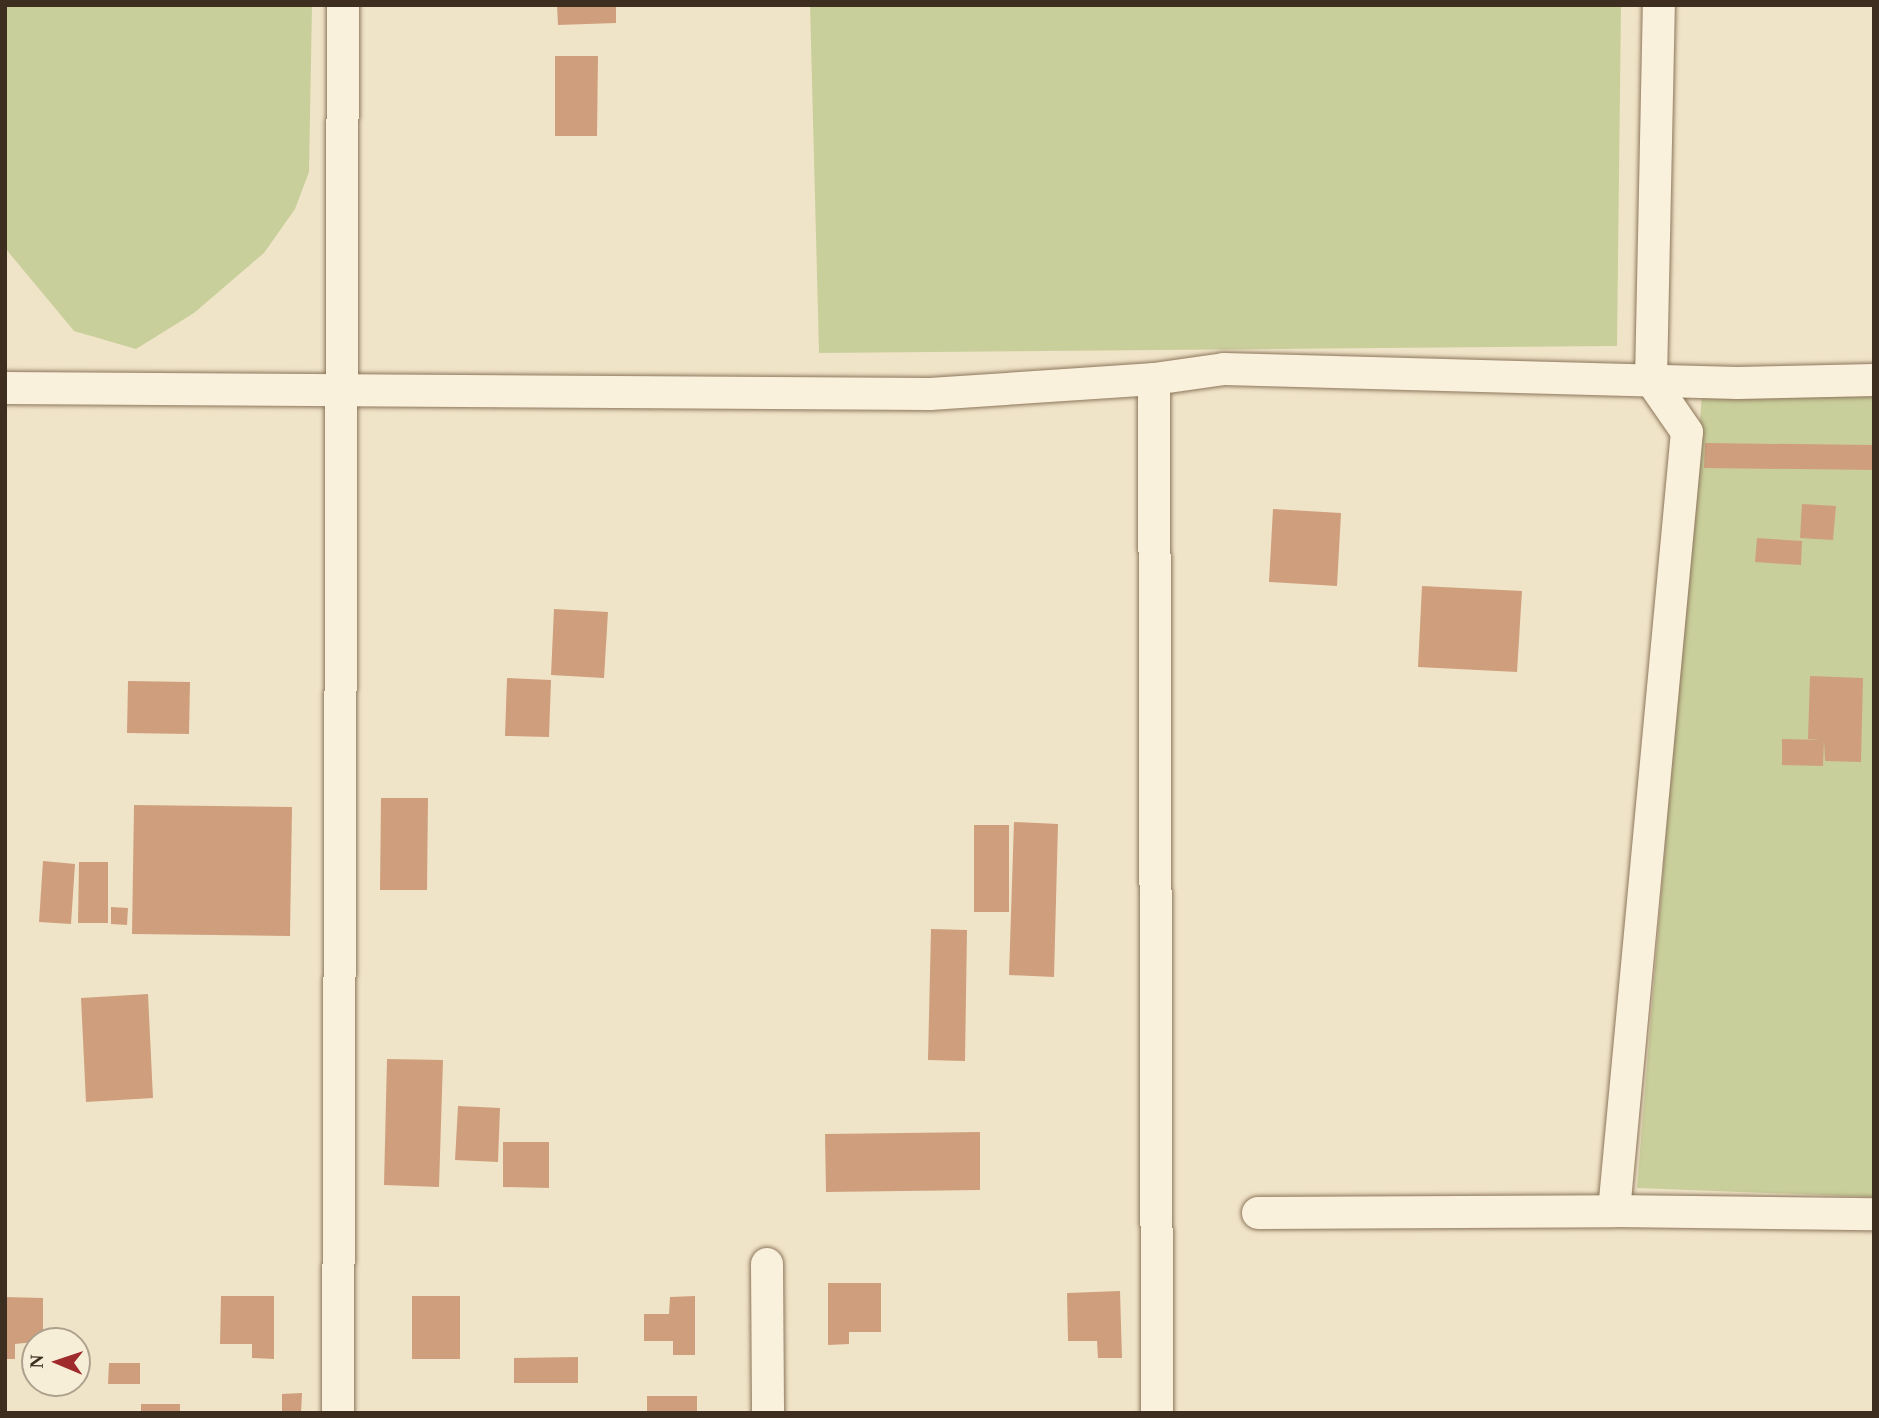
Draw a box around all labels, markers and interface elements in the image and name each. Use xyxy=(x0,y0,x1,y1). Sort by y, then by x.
north arrow xyxy=(21,1327,91,1397)
text: N xyxy=(26,1354,47,1369)

